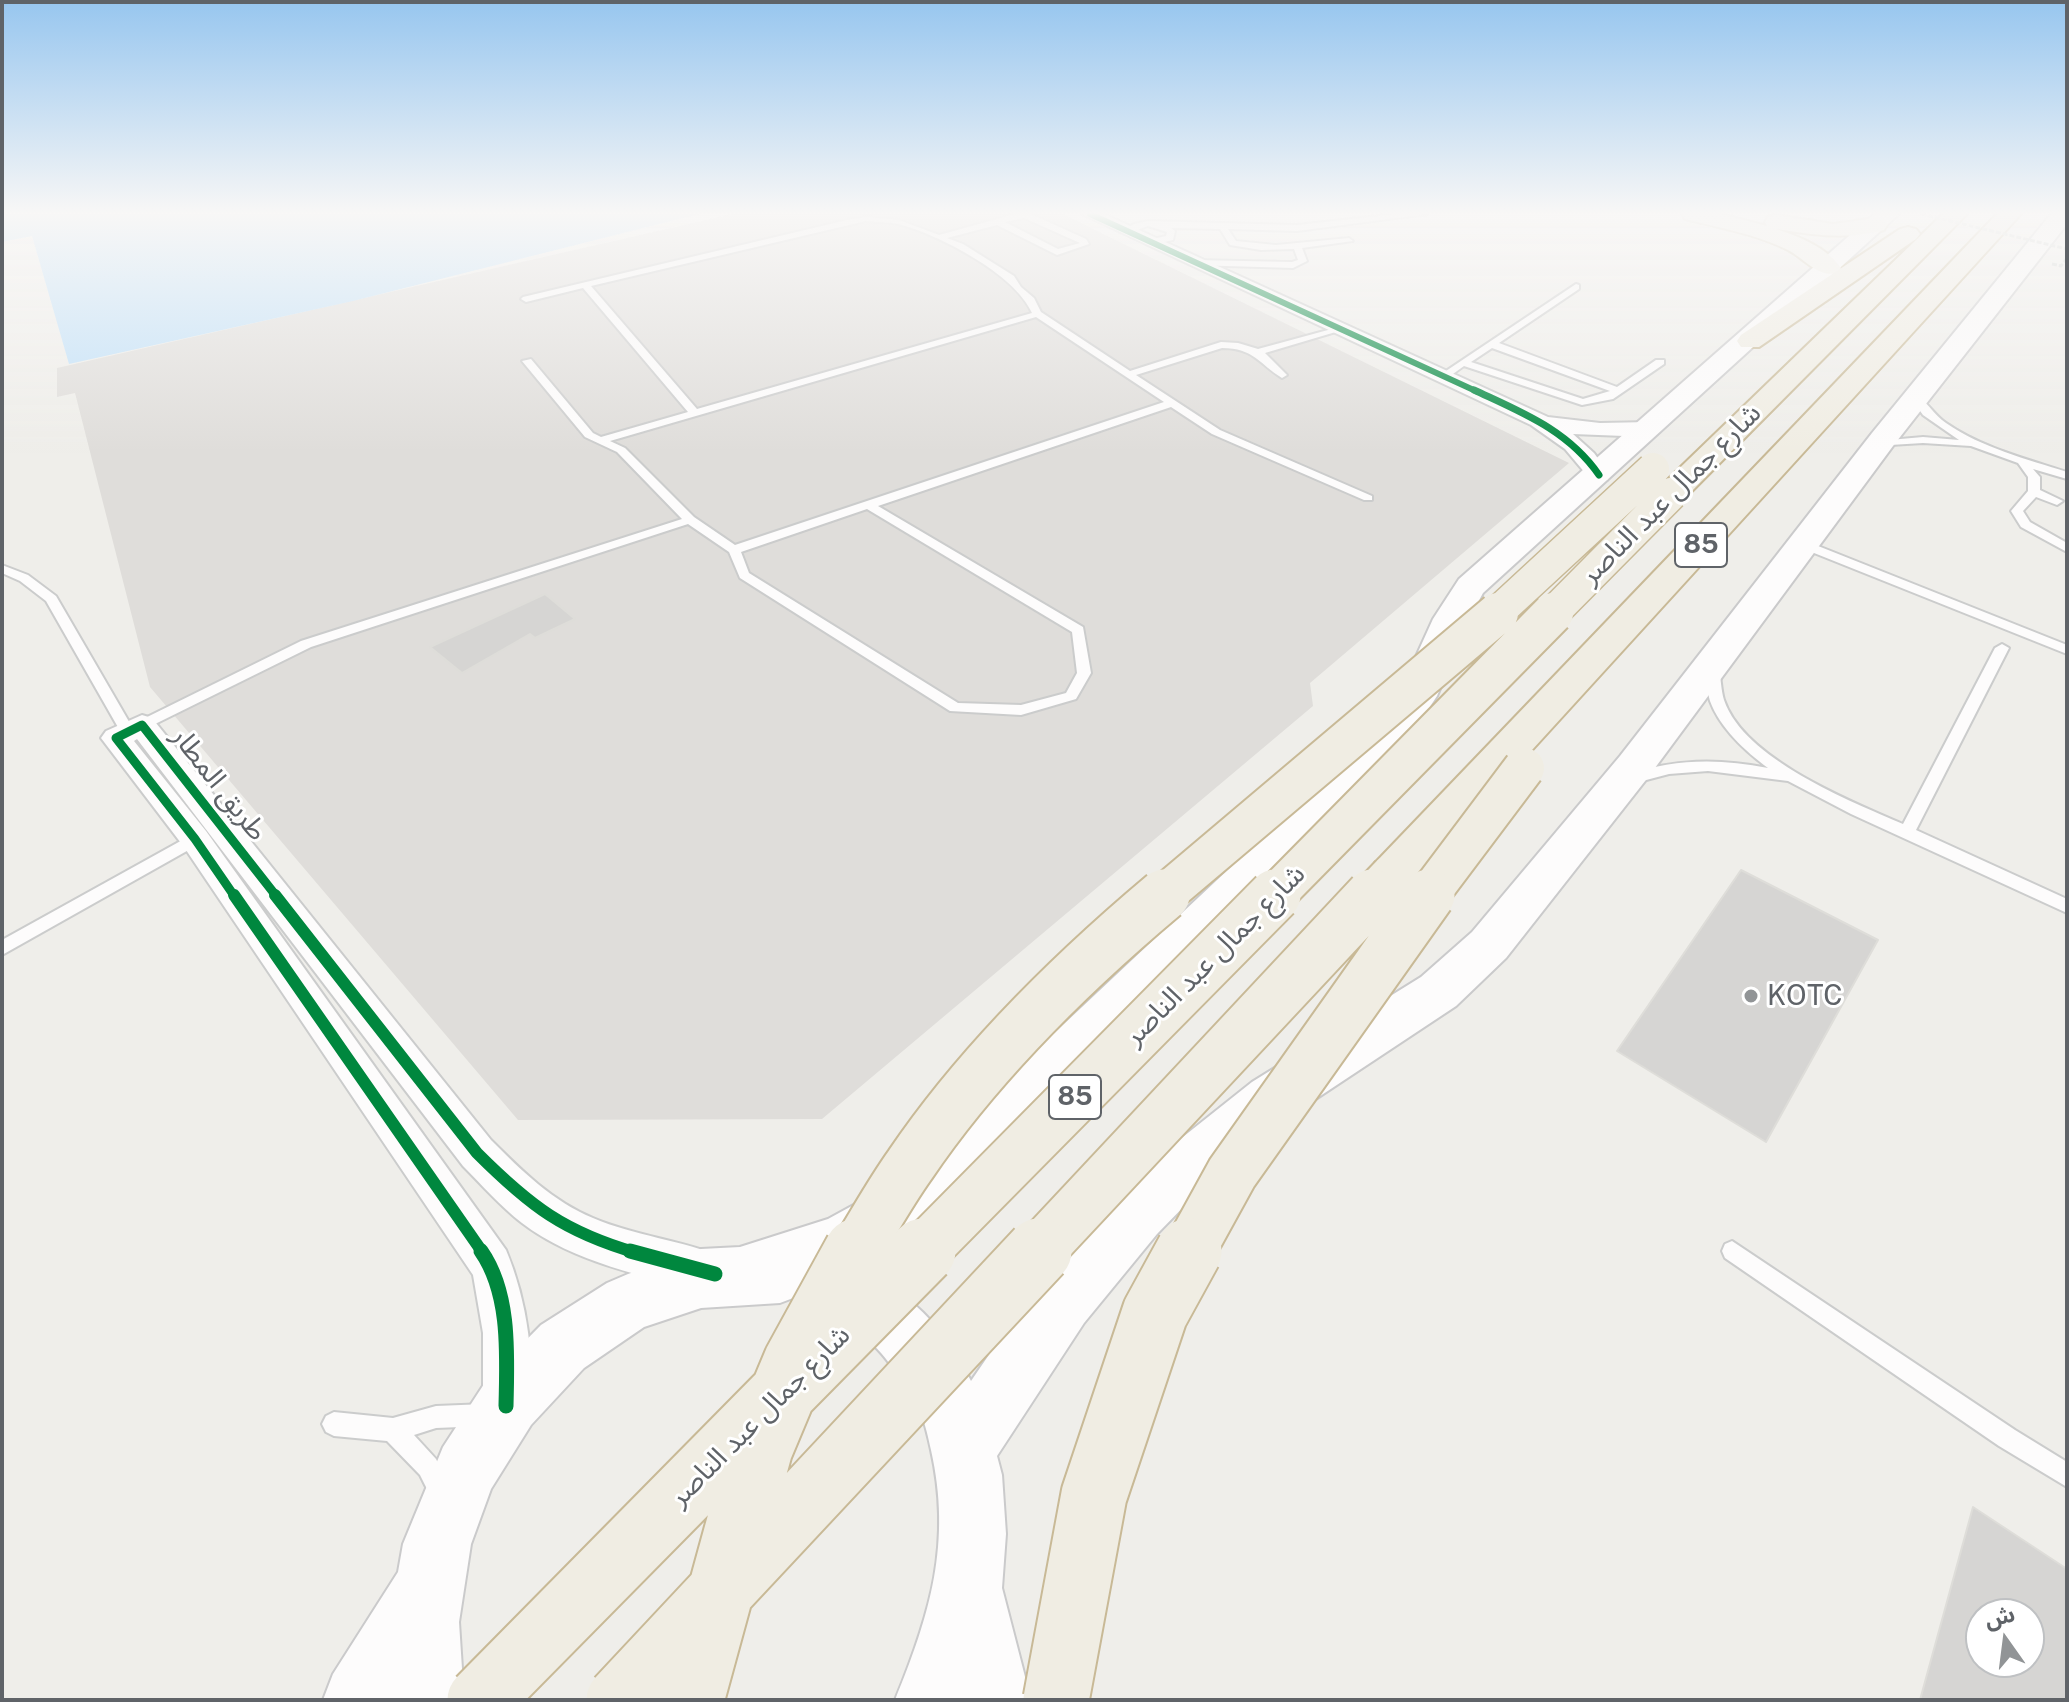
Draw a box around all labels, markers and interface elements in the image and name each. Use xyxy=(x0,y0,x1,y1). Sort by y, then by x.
street label: شارع جمال عبد الناصر xyxy=(1574,397,1768,591)
road number: 85 xyxy=(1675,523,1727,567)
street label: طريق المطار xyxy=(164,720,274,848)
street label: شارع جمال عبد الناصر xyxy=(1118,858,1312,1052)
place label: KOTC xyxy=(1767,979,1843,1013)
marker: KOTC xyxy=(1742,987,1760,1005)
road number: 85 xyxy=(1049,1075,1101,1119)
street label: شارع جمال عبد الناصر xyxy=(663,1319,857,1513)
north arrow xyxy=(1965,1598,2045,1678)
text: ش xyxy=(1982,1600,2017,1633)

